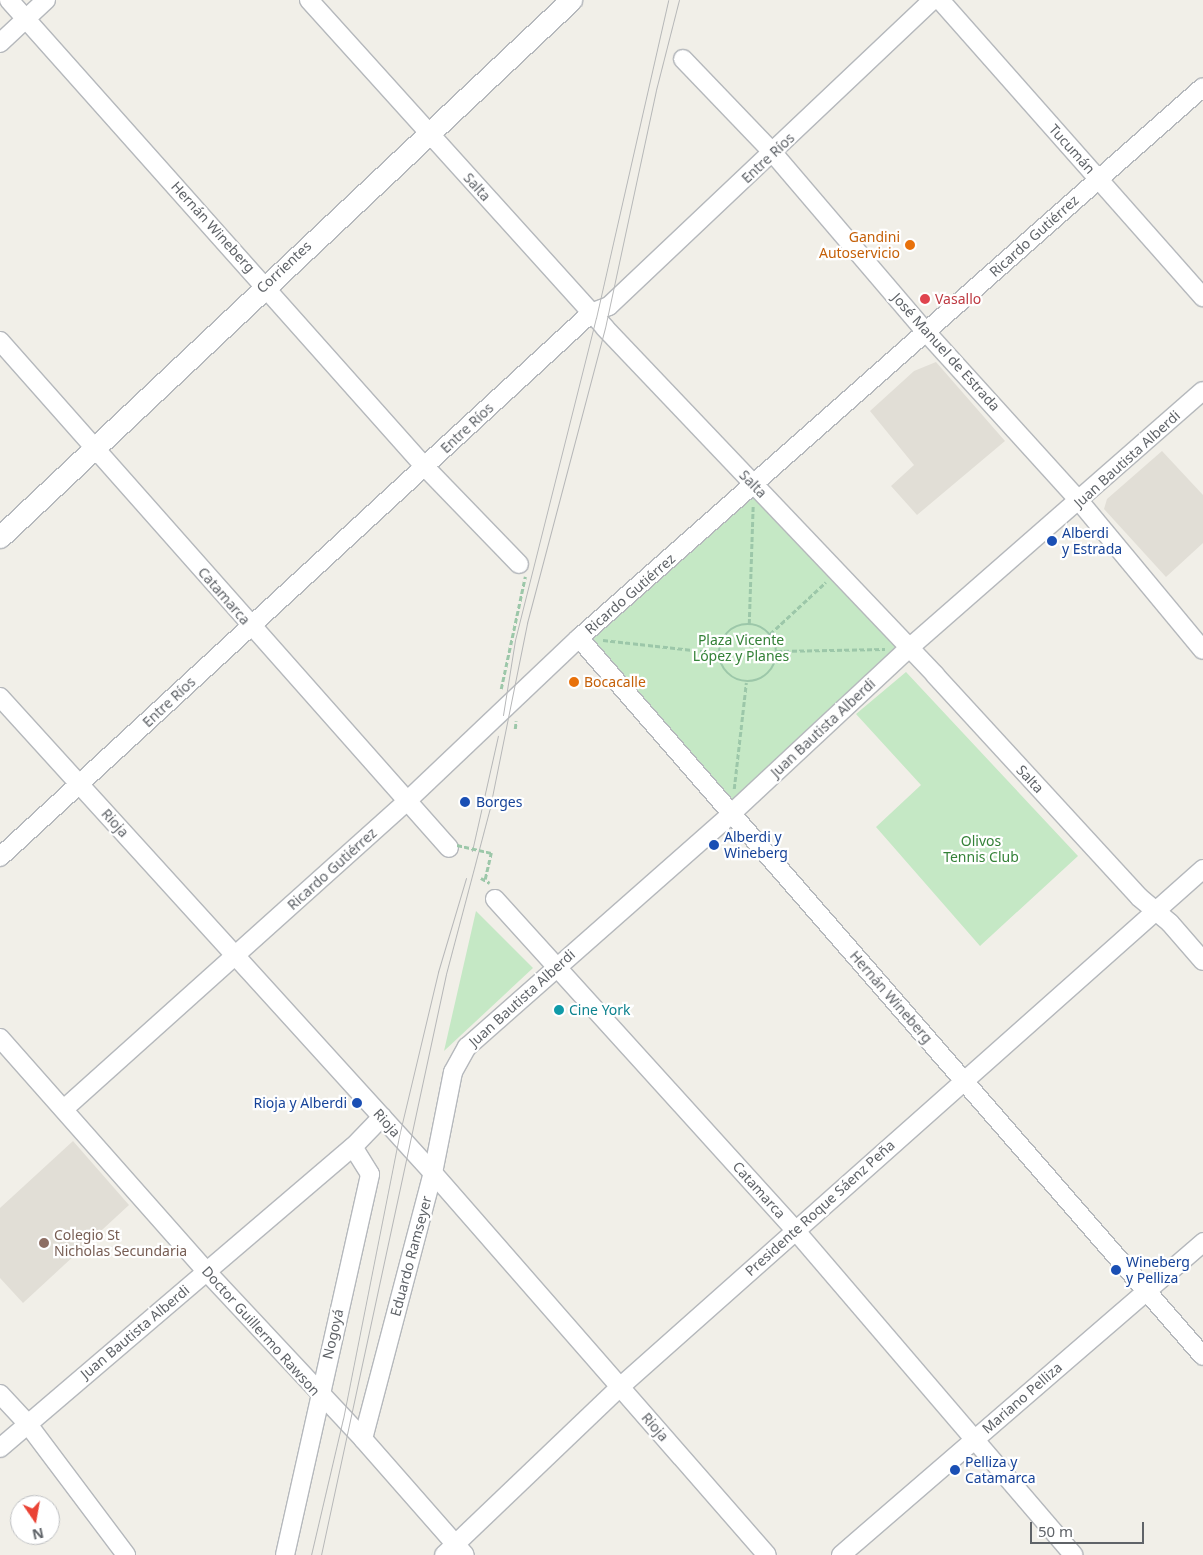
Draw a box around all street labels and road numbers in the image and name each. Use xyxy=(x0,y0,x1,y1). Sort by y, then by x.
street label: Tucumán xyxy=(1045,121,1099,177)
street label: Entre Ríos xyxy=(738,129,798,187)
street label: Salta xyxy=(460,169,494,205)
street label: Hernán Wineberg xyxy=(168,178,258,276)
street label: Ricardo Gutiérrez xyxy=(986,192,1082,280)
street label: Corrientes xyxy=(253,237,315,297)
street label: José Manuel de Estrada xyxy=(889,290,1003,414)
street label: Entre Ríos xyxy=(437,399,497,457)
street label: Juan Bautista Alberdi xyxy=(1070,407,1184,511)
street label: Salta xyxy=(736,467,770,501)
street label: Ricardo Gutiérrez xyxy=(581,550,679,638)
street label: Catamarca xyxy=(194,564,254,628)
street label: Entre Ríos xyxy=(139,673,199,731)
street label: Juan Bautista Alberdi xyxy=(767,675,879,781)
street label: Salta xyxy=(1013,762,1047,796)
street label: Rioja xyxy=(98,805,132,841)
street label: Ricardo Gutiérrez xyxy=(284,825,380,913)
street label: Juan Bautista Alberdi xyxy=(465,946,579,1050)
street label: Hernán Wineberg xyxy=(846,947,936,1047)
street label: Rioja xyxy=(370,1105,404,1141)
street label: Presidente Roque Sáenz Peña xyxy=(742,1136,898,1280)
street label: Catamarca xyxy=(729,1158,789,1222)
street label: Eduardo Ramseyer xyxy=(387,1194,435,1318)
street label: Doctor Guillermo Rawson xyxy=(198,1263,324,1399)
street label: Juan Bautista Alberdi xyxy=(77,1282,193,1382)
street label: Nogoyá xyxy=(319,1307,347,1361)
street label: Mariano Pelliza xyxy=(979,1359,1065,1437)
street label: Rioja xyxy=(638,1409,672,1445)

